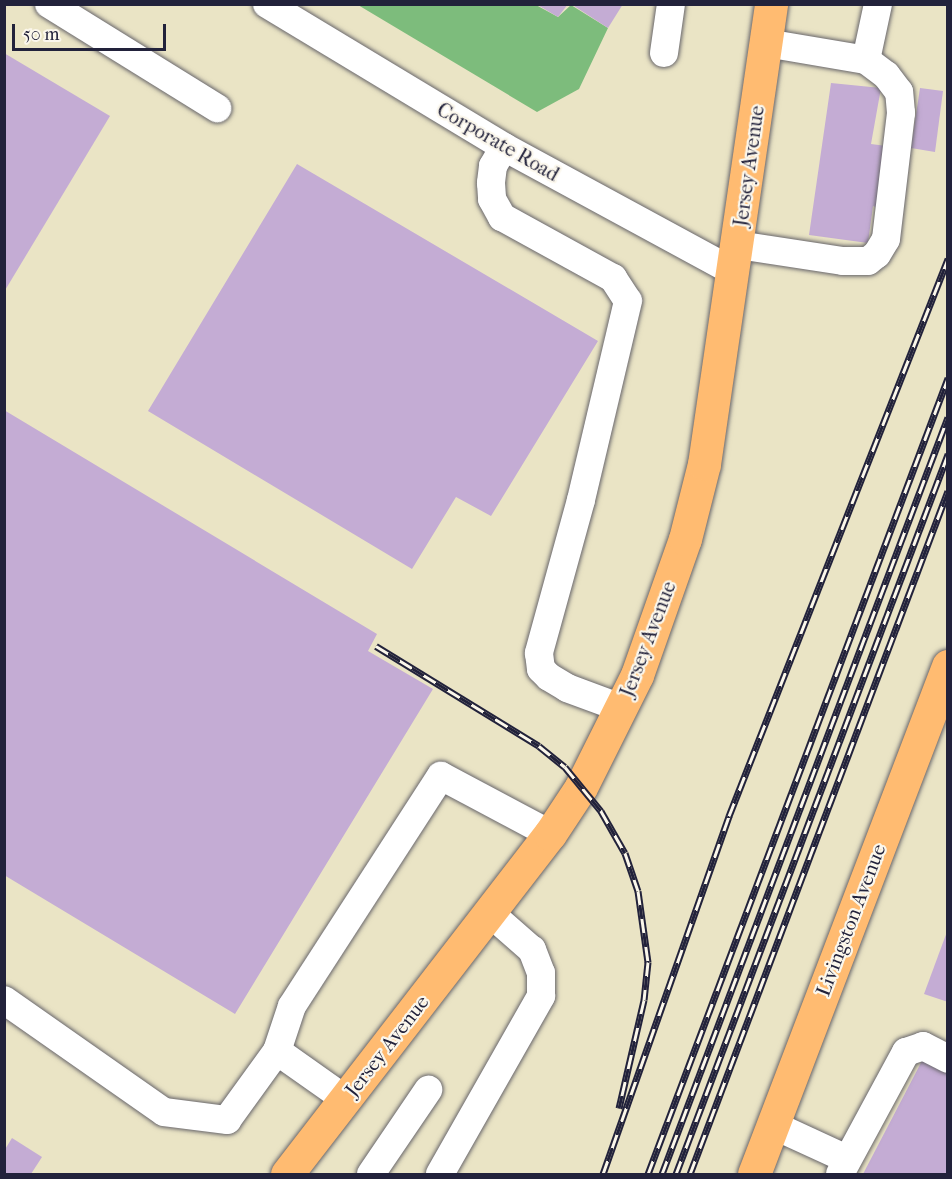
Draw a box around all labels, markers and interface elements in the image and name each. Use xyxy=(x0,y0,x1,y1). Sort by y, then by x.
scale bar xyxy=(15,12,170,50)
text: 50 m xyxy=(23,24,59,45)
street label: Corporate Road xyxy=(433,97,563,187)
street label: Jersey Avenue xyxy=(729,104,769,228)
street label: Jersey Avenue xyxy=(615,578,681,700)
street label: Livingston Avenue xyxy=(811,841,891,999)
street label: Jersey Avenue xyxy=(340,991,434,1101)

